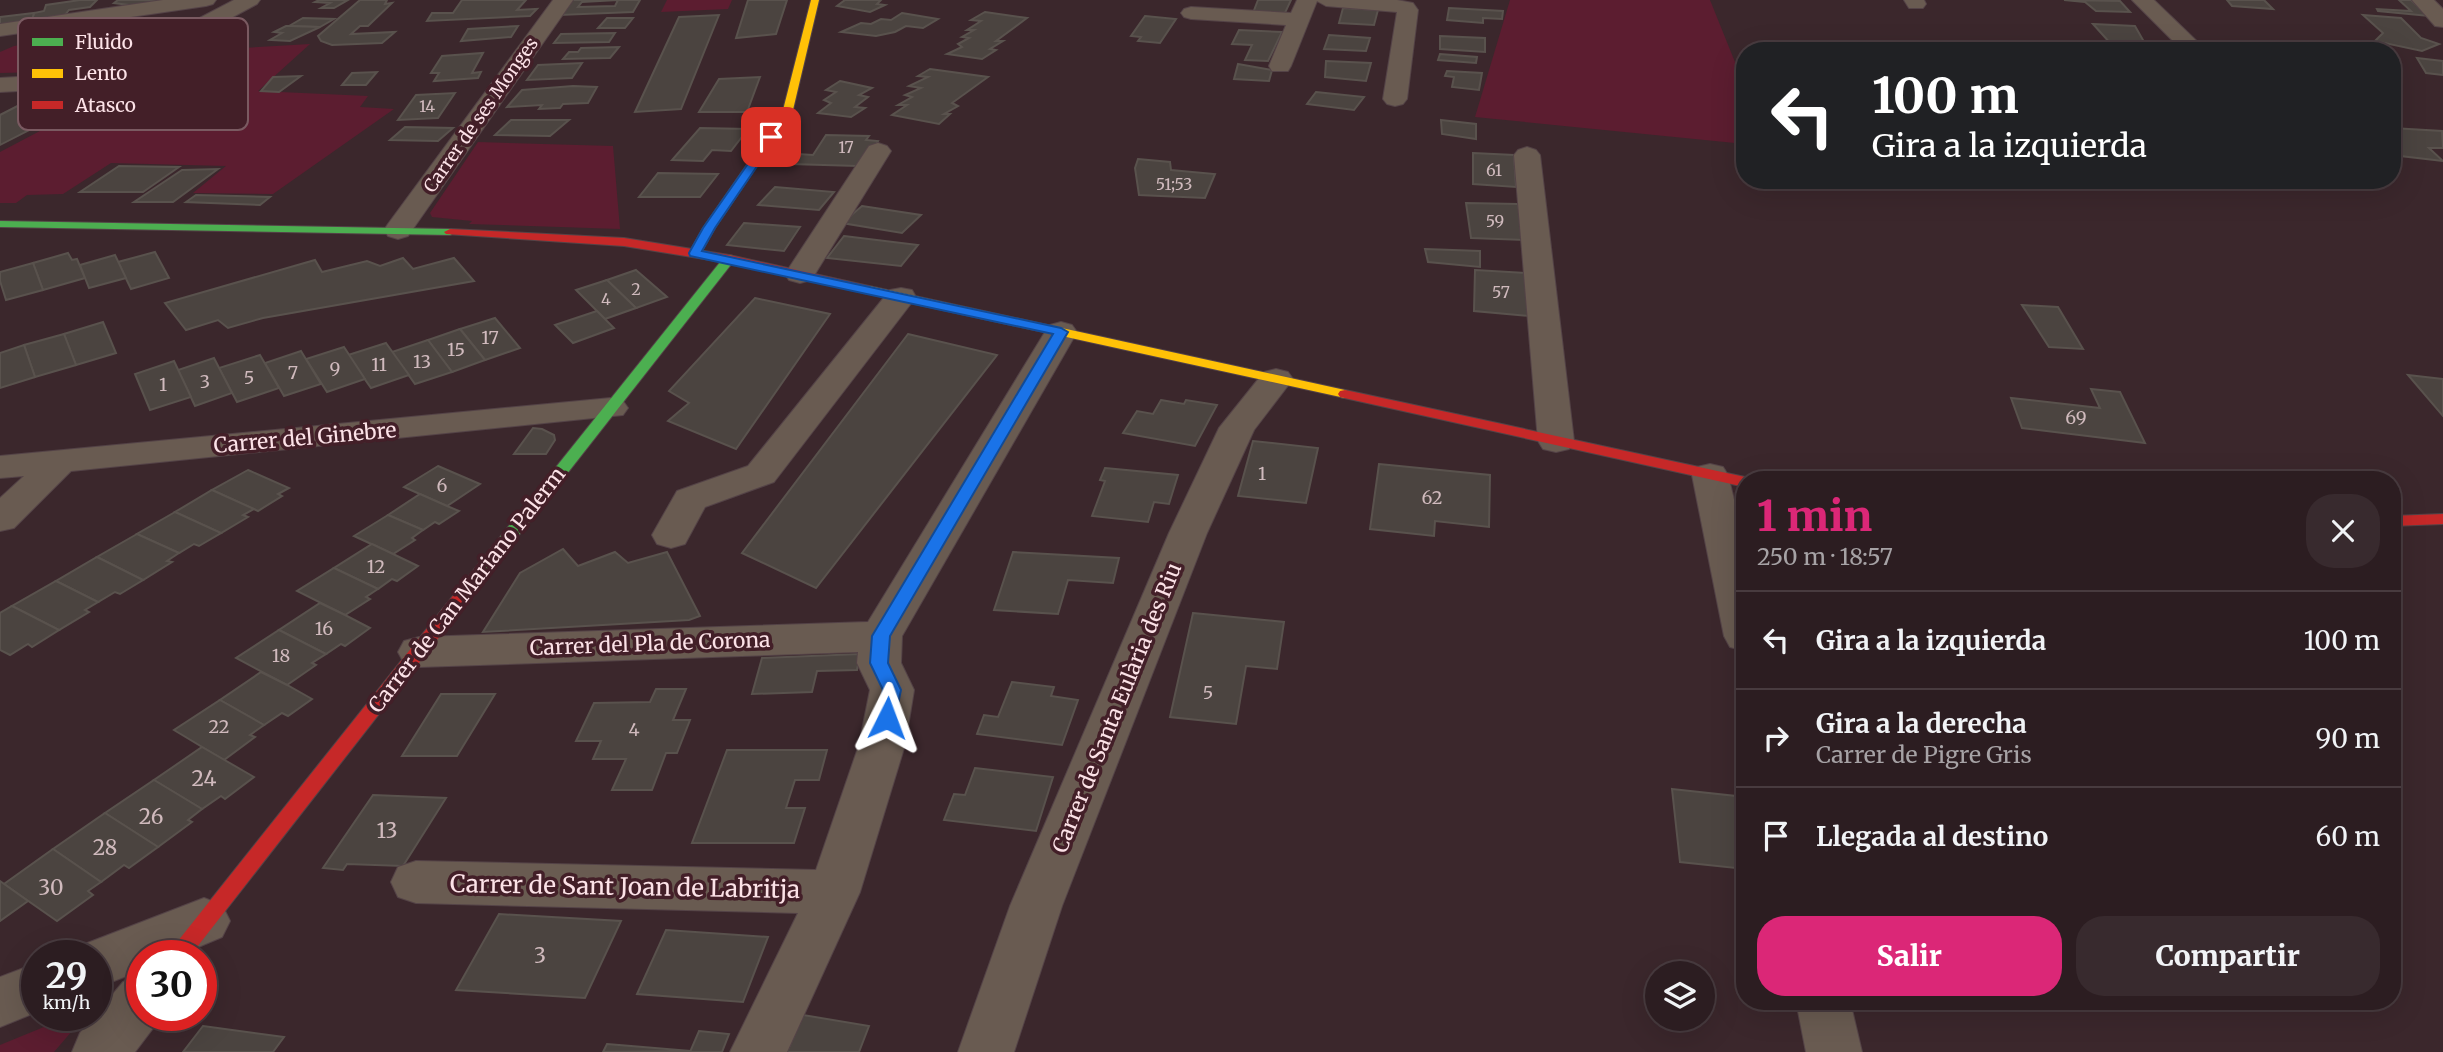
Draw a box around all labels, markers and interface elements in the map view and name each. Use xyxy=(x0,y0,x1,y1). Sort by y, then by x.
legend xyxy=(18,18,248,130)
text: Fluido xyxy=(75,30,133,54)
street label: Carrer de ses Monges xyxy=(418,32,543,197)
text: Lento xyxy=(75,61,127,85)
text: 100 m xyxy=(1872,65,2019,126)
icon: left xyxy=(1757,70,1848,161)
text: Atasco xyxy=(74,93,136,117)
house number: 14 xyxy=(419,96,435,116)
pin xyxy=(741,107,801,167)
icon: arrive xyxy=(752,118,790,156)
text: Gira a la izquierda xyxy=(1872,126,2147,166)
house number: 17 xyxy=(838,137,854,157)
house number: 61 xyxy=(1486,160,1502,180)
house number: 51;53 xyxy=(1156,174,1192,194)
house number: 59 xyxy=(1486,211,1504,231)
house number: 2 xyxy=(631,279,641,299)
house number: 57 xyxy=(1492,282,1510,302)
house number: 4 xyxy=(601,289,611,309)
house number: 17 xyxy=(481,326,499,349)
house number: 15 xyxy=(447,338,465,361)
house number: 13 xyxy=(413,350,431,373)
house number: 11 xyxy=(371,353,387,376)
house number: 9 xyxy=(330,357,340,380)
house number: 7 xyxy=(288,361,298,384)
house number: 5 xyxy=(244,366,254,389)
house number: 3 xyxy=(200,370,210,393)
house number: 1 xyxy=(159,373,167,396)
house number: 69 xyxy=(2065,406,2087,429)
street label: Carrer del Ginebre xyxy=(213,416,397,459)
street label: Carrer de Can Mariano Palerm xyxy=(362,461,571,718)
house number: 1 xyxy=(1258,462,1266,485)
house number: 6 xyxy=(437,474,448,497)
house number: 62 xyxy=(1422,486,1442,509)
text: 1 min xyxy=(1757,490,1872,542)
button: close xyxy=(2306,494,2380,568)
text: 250 m · 18:57 xyxy=(1757,542,1893,571)
house number: 12 xyxy=(367,555,385,578)
street label: Carrer de Santa Eulària des Riu xyxy=(1046,559,1187,857)
house number: 16 xyxy=(315,617,333,640)
icon: left xyxy=(1757,621,1795,659)
text: Gira a la izquierda xyxy=(1816,624,2046,657)
text: 100 m xyxy=(2304,624,2380,657)
street label: Carrer del Pla de Corona xyxy=(529,626,771,661)
house number: 18 xyxy=(272,644,290,667)
position arrow xyxy=(850,681,924,755)
house number: 5 xyxy=(1203,681,1213,704)
text: Gira a la derecha xyxy=(1816,707,2027,740)
house number: 22 xyxy=(208,715,230,738)
house number: 4 xyxy=(628,718,640,741)
icon: right xyxy=(1757,719,1795,757)
text: 90 m xyxy=(2316,722,2380,755)
text: Carrer de Pigre Gris xyxy=(1816,740,2032,769)
house number: 24 xyxy=(192,765,216,792)
house number: 26 xyxy=(139,803,163,830)
house number: 13 xyxy=(377,817,397,844)
icon: arrive xyxy=(1757,817,1795,855)
text: Llegada al destino xyxy=(1816,820,2048,853)
text: 60 m xyxy=(2316,820,2380,853)
house number: 28 xyxy=(93,834,117,861)
street label: Carrer de Sant Joan de Labritja xyxy=(450,868,800,905)
house number: 30 xyxy=(38,874,64,901)
button: Salir xyxy=(1757,916,2062,996)
button: Compartir xyxy=(2076,916,2380,996)
speed limit sign: 30 xyxy=(126,940,217,1031)
house number: 3 xyxy=(534,942,546,969)
text: 29 xyxy=(46,954,87,998)
map controls xyxy=(1645,961,1715,1031)
button: layers xyxy=(1645,961,1715,1031)
text: km/h xyxy=(43,991,90,1014)

